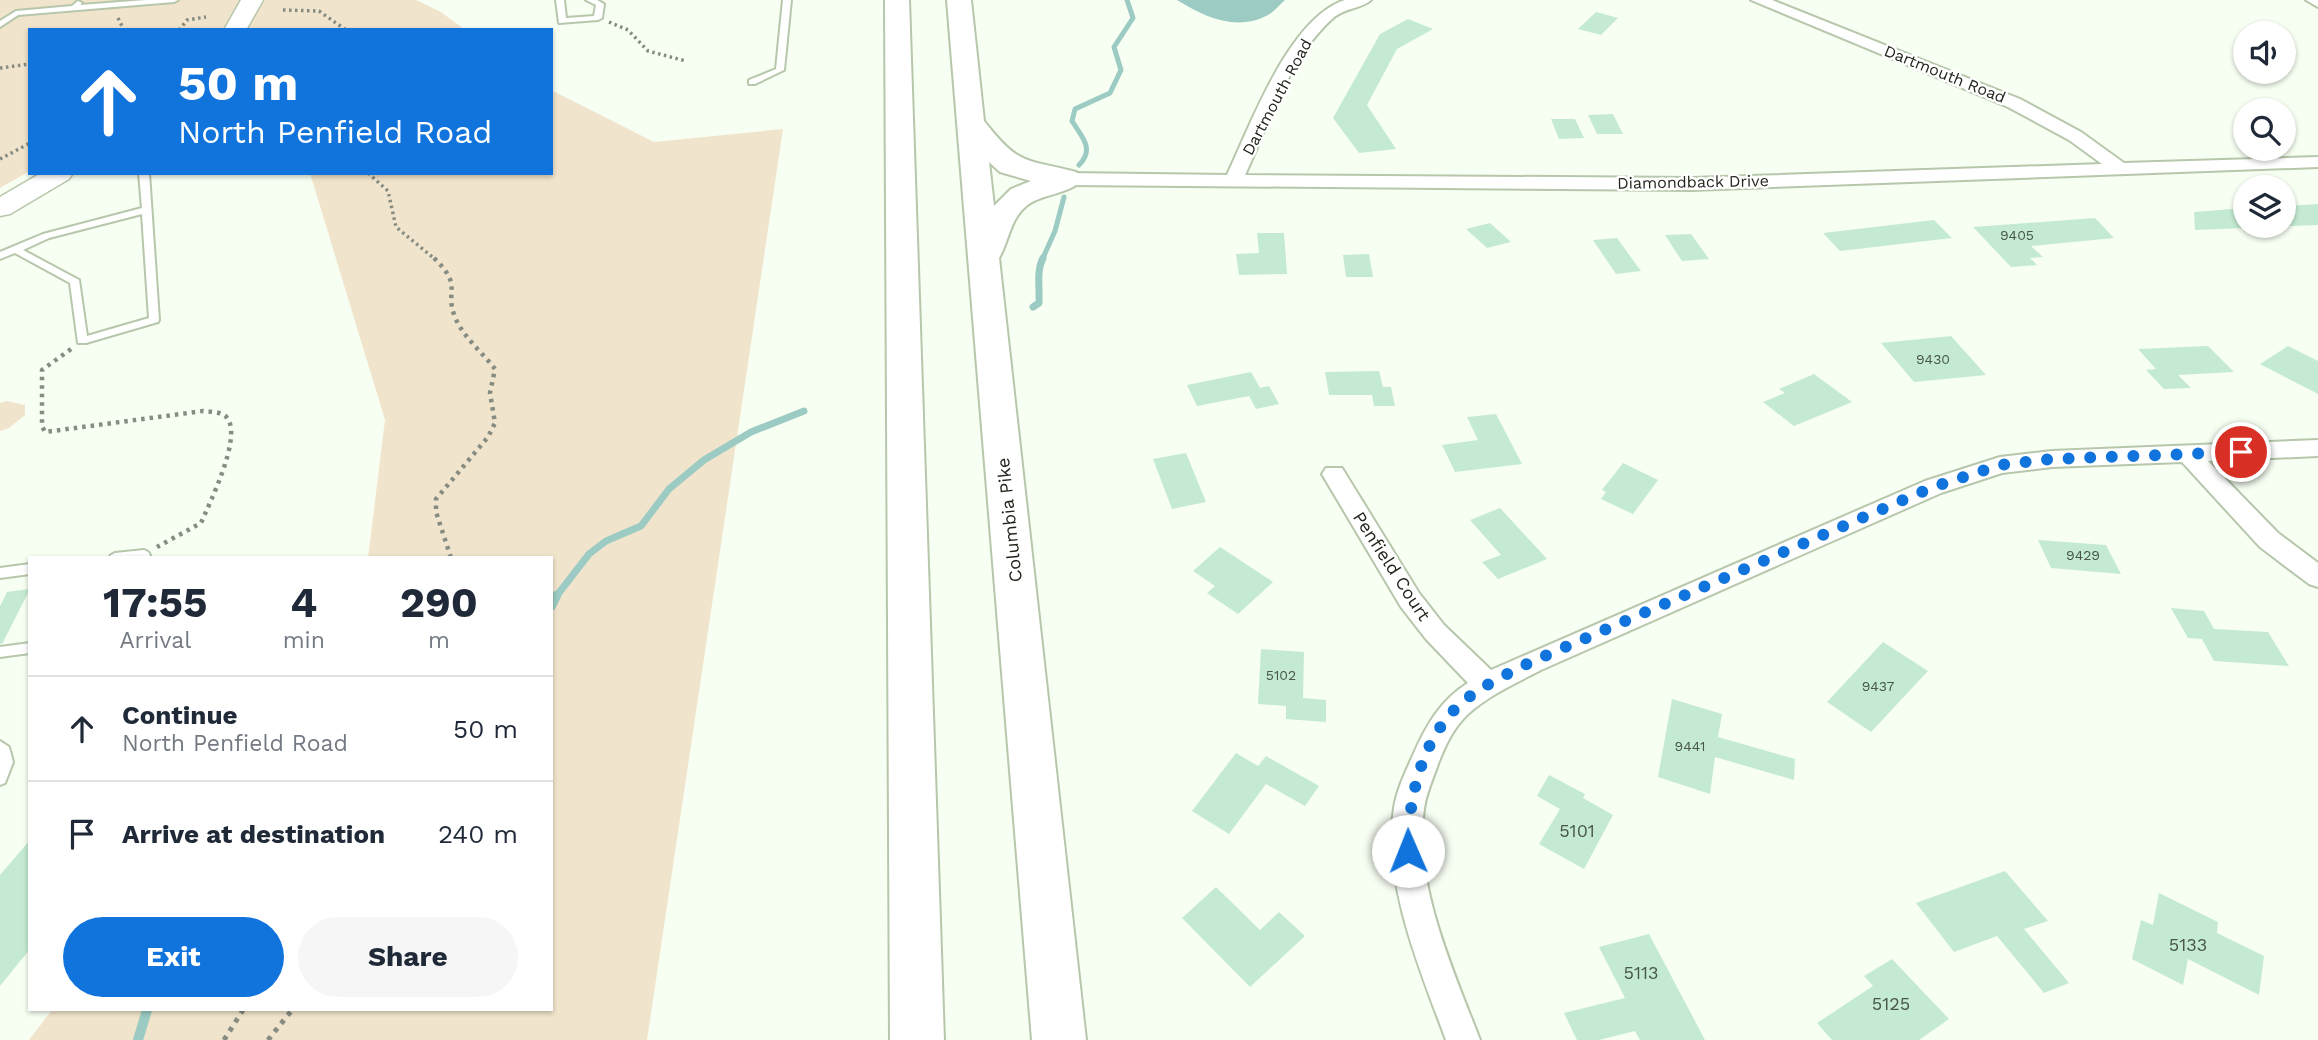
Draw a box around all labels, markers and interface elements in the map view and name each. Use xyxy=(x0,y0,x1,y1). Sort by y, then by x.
map controls xyxy=(2233,21,2296,238)
button: sound xyxy=(2233,21,2296,84)
street label: Dartmouth Road xyxy=(1238,36,1316,158)
street label: Dartmouth Road xyxy=(1882,41,2008,107)
text: 50 m xyxy=(178,54,298,112)
icon: ahead xyxy=(63,56,154,147)
button: search xyxy=(2233,98,2296,161)
text: North Penfield Road xyxy=(178,113,492,151)
street label: Diamondback Drive xyxy=(1617,171,1769,193)
button: layers xyxy=(2233,175,2296,238)
house number: 9405 xyxy=(2000,227,2034,243)
house number: 9430 xyxy=(1916,351,1950,367)
pin xyxy=(2211,422,2271,482)
icon: arrive xyxy=(2222,433,2260,471)
street label: Columbia Pike xyxy=(992,457,1026,583)
street label: Penfield Court xyxy=(1349,507,1435,625)
house number: 9429 xyxy=(2066,547,2100,563)
text: 17:55 xyxy=(103,578,208,627)
text: 4 xyxy=(290,578,317,627)
text: 290 xyxy=(400,578,478,627)
text: Arrival xyxy=(119,627,191,654)
text: min xyxy=(283,627,325,654)
text: m xyxy=(428,627,450,654)
house number: 5102 xyxy=(1266,667,1296,683)
house number: 9437 xyxy=(1862,678,1894,694)
text: Continue xyxy=(122,700,238,730)
icon: ahead xyxy=(63,710,101,748)
text: 50 m xyxy=(453,714,518,744)
text: North Penfield Road xyxy=(122,730,348,757)
house number: 9441 xyxy=(1675,738,1705,754)
position arrow xyxy=(1371,814,1445,888)
icon: arrive xyxy=(63,815,101,853)
text: Arrive at destination xyxy=(122,819,385,849)
text: 240 m xyxy=(438,819,518,849)
house number: 5101 xyxy=(1559,820,1595,841)
button: Exit xyxy=(63,917,284,997)
button: Share xyxy=(298,917,518,997)
house number: 5133 xyxy=(2169,934,2207,955)
house number: 5113 xyxy=(1623,962,1659,983)
house number: 5125 xyxy=(1872,993,1910,1014)

